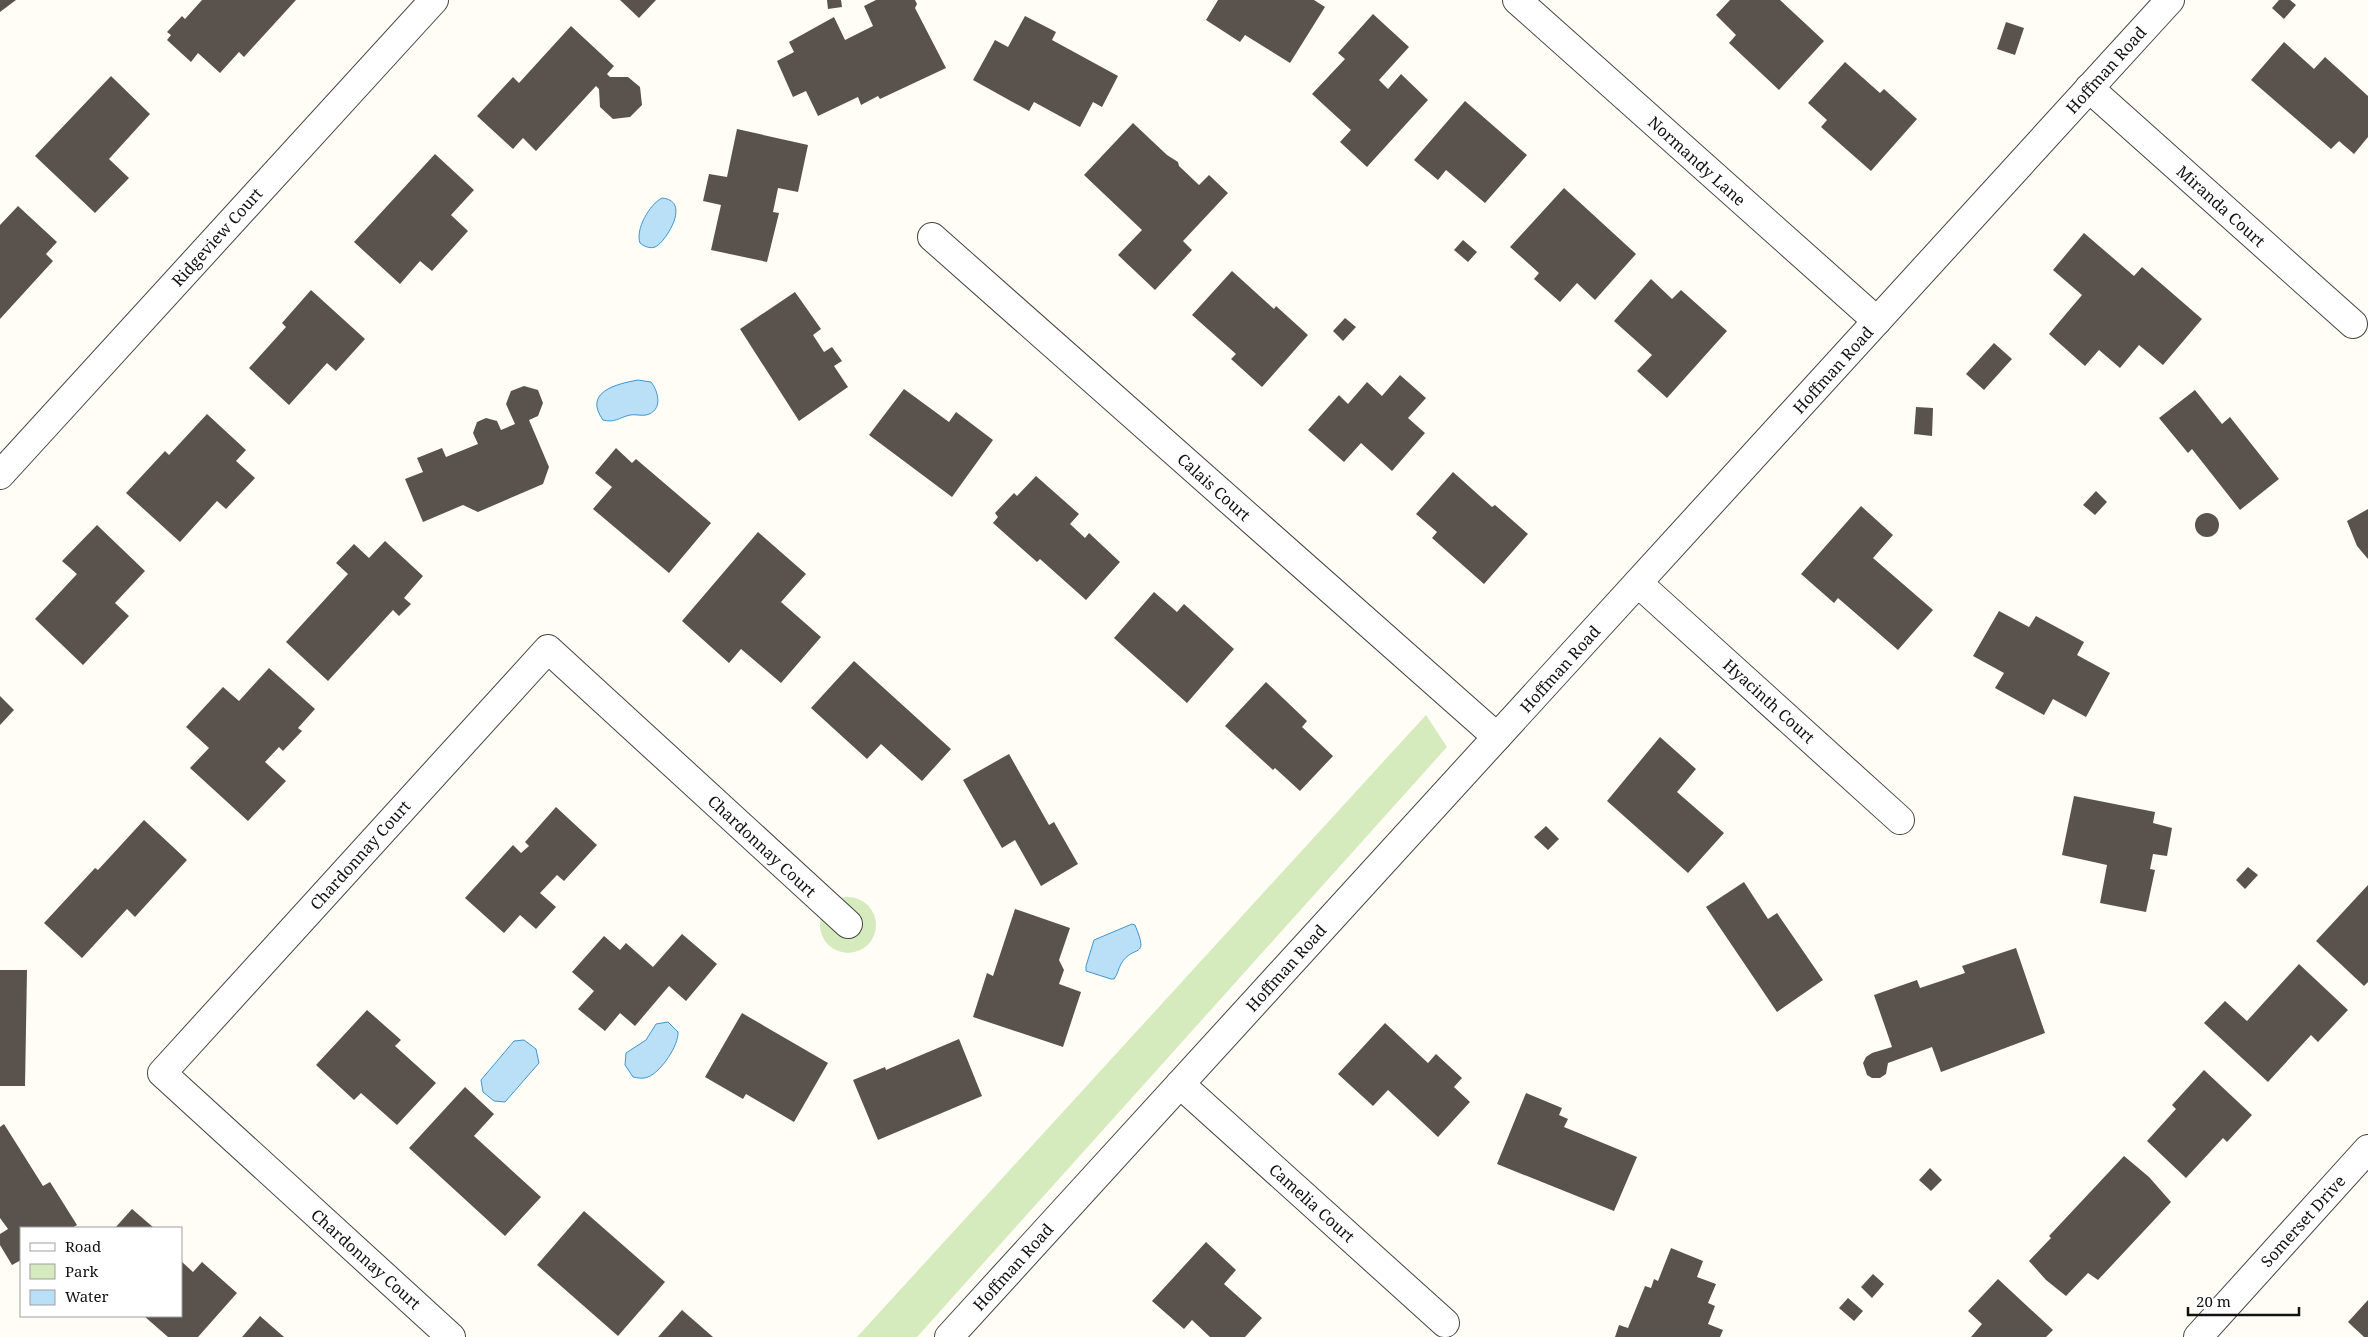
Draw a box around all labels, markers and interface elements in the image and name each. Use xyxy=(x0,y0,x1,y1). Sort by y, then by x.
street label: Hoffman Road xyxy=(2061,21,2151,118)
street label: Normandy Lane xyxy=(1643,111,1751,211)
street label: Miranda Court xyxy=(2172,160,2270,252)
street label: Ridgeview Court xyxy=(167,183,268,291)
street label: Hoffman Road xyxy=(1788,321,1878,418)
street label: Calais Court xyxy=(1173,448,1256,526)
street label: Hoffman Road xyxy=(1515,620,1605,717)
street label: Hyacinth Court xyxy=(1718,654,1820,748)
street label: Chardonnay Court xyxy=(703,790,821,902)
street label: Chardonnay Court xyxy=(305,795,415,915)
street label: Hoffman Road xyxy=(1241,919,1331,1016)
street label: Camelia Court xyxy=(1264,1159,1360,1248)
street label: Somerset Drive xyxy=(2256,1170,2350,1272)
street label: Chardonnay Court xyxy=(306,1204,426,1314)
street label: Hoffman Road xyxy=(968,1218,1058,1315)
legend xyxy=(20,1227,182,1317)
text: Road xyxy=(65,1236,101,1256)
text: Park xyxy=(65,1261,99,1281)
scale bar xyxy=(2188,1284,2299,1316)
text: Water xyxy=(65,1286,108,1306)
text: 20 m xyxy=(2196,1291,2231,1311)

